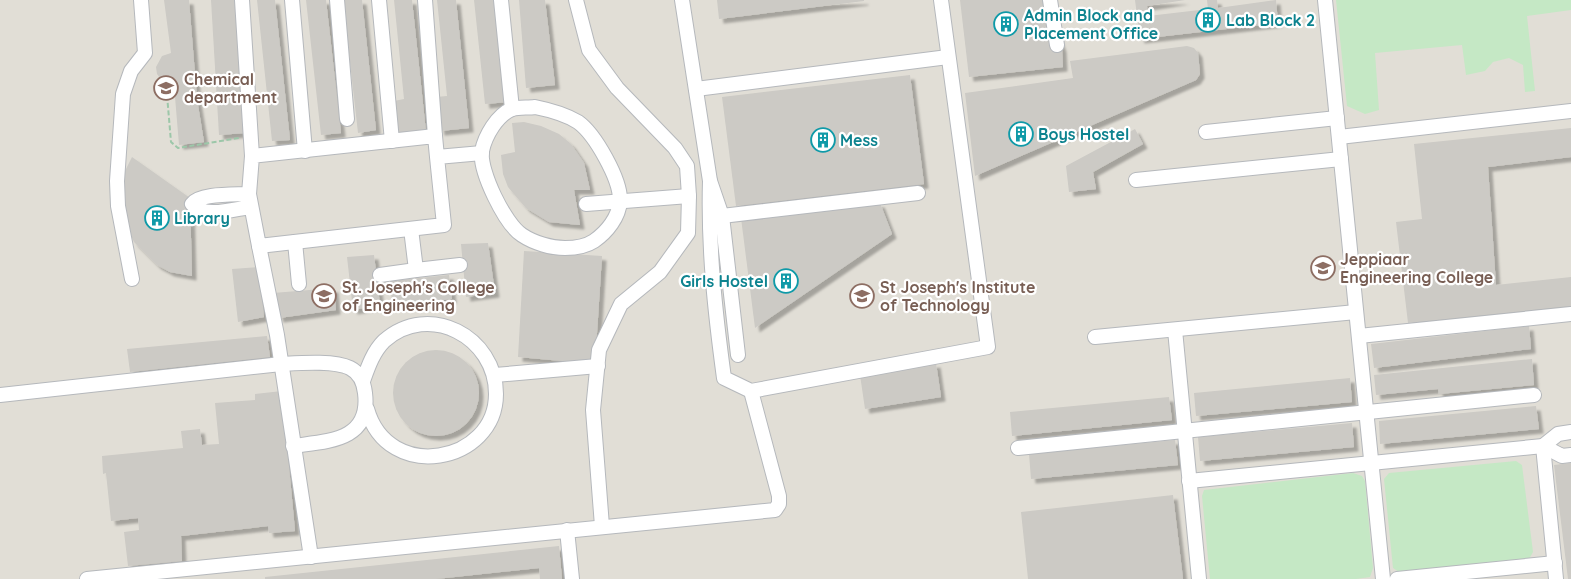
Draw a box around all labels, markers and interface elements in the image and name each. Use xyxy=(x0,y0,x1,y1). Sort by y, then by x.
place label: Admin Block and Placement Office xyxy=(1024,5,1158,43)
building icon: Lab Block 2 xyxy=(1195,7,1221,33)
place label: Lab Block 2 xyxy=(1226,10,1315,30)
building icon: Admin Block and Placement Office xyxy=(993,11,1019,37)
place label: Chemical department xyxy=(184,69,277,107)
school or university icon: Chemical department xyxy=(153,75,179,101)
building icon: Boys Hostel xyxy=(1008,121,1034,147)
place label: Boys Hostel xyxy=(1038,124,1129,144)
building icon: Mess xyxy=(810,127,836,153)
place label: Mess xyxy=(840,130,878,150)
building icon: Library xyxy=(144,205,170,231)
place label: Library xyxy=(174,208,230,228)
place label: Jeppiaar Engineering College xyxy=(1340,249,1493,287)
school or university icon: Jeppiaar Engineering College xyxy=(1310,255,1336,281)
building icon: Girls Hostel xyxy=(773,268,799,294)
place label: Girls Hostel xyxy=(680,271,768,291)
place label: St. Joseph's College of Engineering xyxy=(342,277,495,315)
place label: St Joseph's Institute of Technology xyxy=(880,277,1035,315)
school or university icon: St. Joseph's College of Engineering xyxy=(311,283,337,309)
school or university icon: St Joseph's Institute of Technology xyxy=(849,283,875,309)

